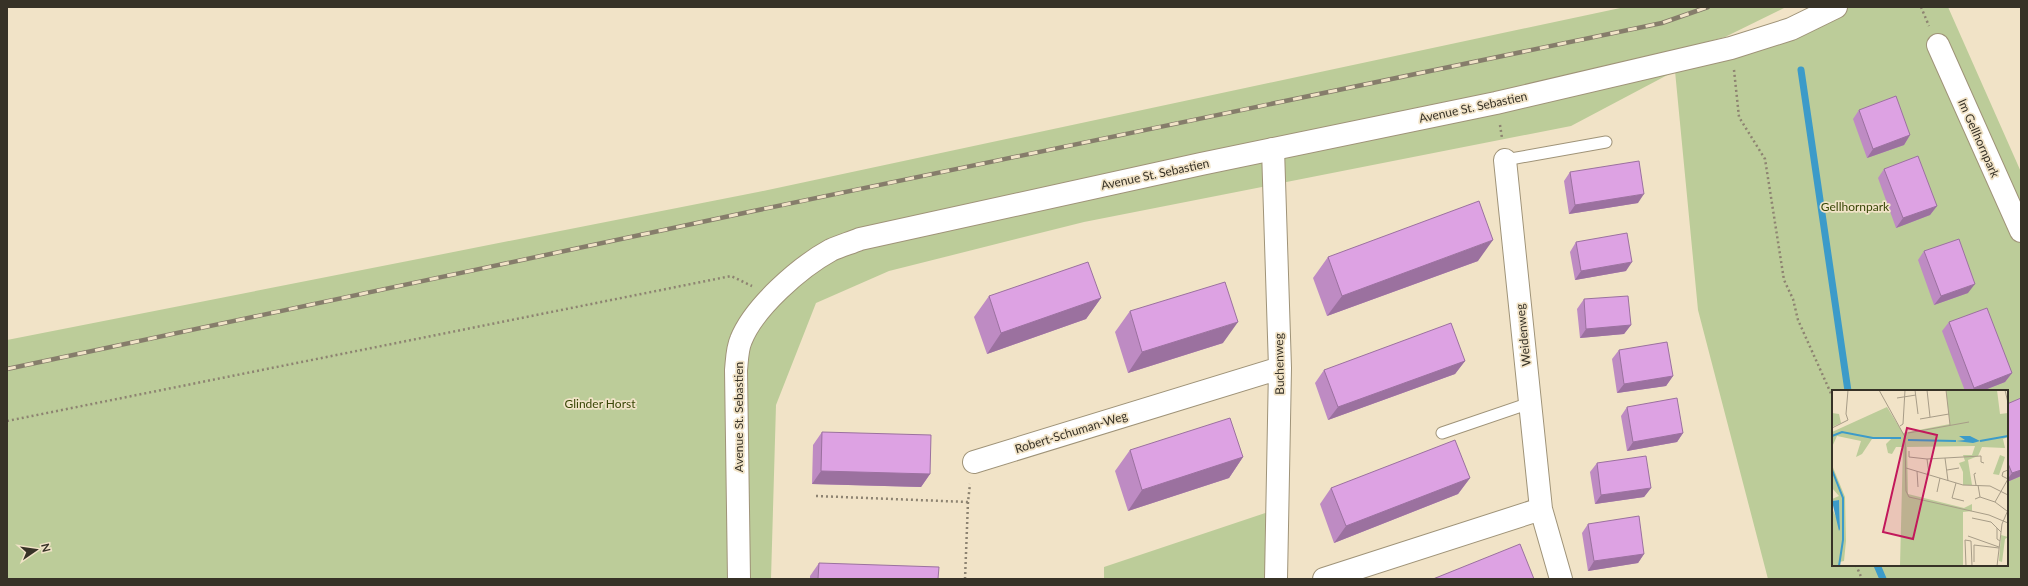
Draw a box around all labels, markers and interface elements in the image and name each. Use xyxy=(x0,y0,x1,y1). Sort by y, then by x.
street label: Avenue St. Sebastien xyxy=(1417,88,1529,126)
street label: Im Gellhornpark xyxy=(1955,96,2003,181)
street label: Avenue St. Sebastien xyxy=(1099,155,1211,193)
park label: Gellhornpark xyxy=(1821,199,1890,214)
street label: Weidenweg xyxy=(1512,303,1534,367)
street label: Buchenweg xyxy=(1271,333,1287,395)
street label: Avenue St. Sebastien xyxy=(731,362,746,472)
inset map xyxy=(1832,390,2008,566)
park label: Glinder Horst xyxy=(565,396,636,411)
street label: Robert-Schuman-Weg xyxy=(1013,408,1129,456)
north arrow xyxy=(16,530,56,570)
text: N xyxy=(39,542,54,553)

